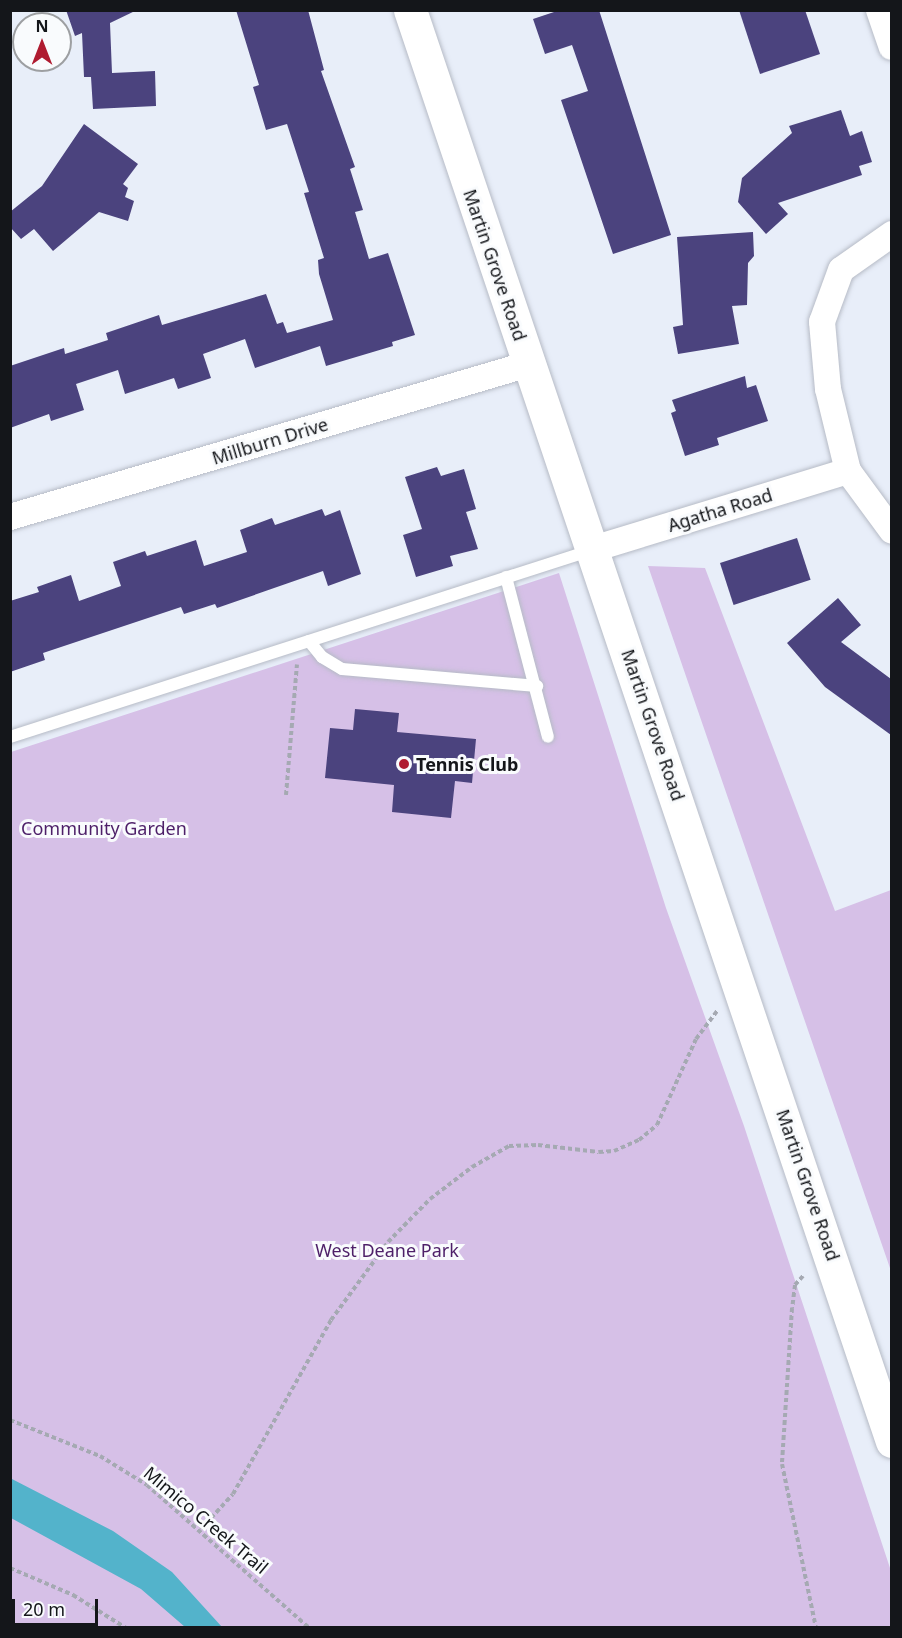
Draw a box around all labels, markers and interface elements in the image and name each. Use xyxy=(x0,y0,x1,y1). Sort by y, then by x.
north arrow xyxy=(12,12,72,72)
text: N xyxy=(35,15,49,37)
street label: Martin Grove Road xyxy=(459,186,531,344)
street label: Millburn Drive xyxy=(209,413,331,469)
street label: Agatha Road xyxy=(665,484,775,536)
street label: Martin Grove Road xyxy=(617,646,689,804)
place label: Tennis Club xyxy=(416,753,518,775)
marker: Tennis Club xyxy=(397,757,411,771)
park label: Community Garden xyxy=(21,817,187,839)
street label: Martin Grove Road xyxy=(772,1106,844,1264)
park label: West Deane Park xyxy=(315,1239,459,1261)
street label: Mimico Creek Trail xyxy=(140,1462,272,1578)
scale bar xyxy=(15,1587,100,1625)
text: 20 m xyxy=(23,1597,65,1621)

